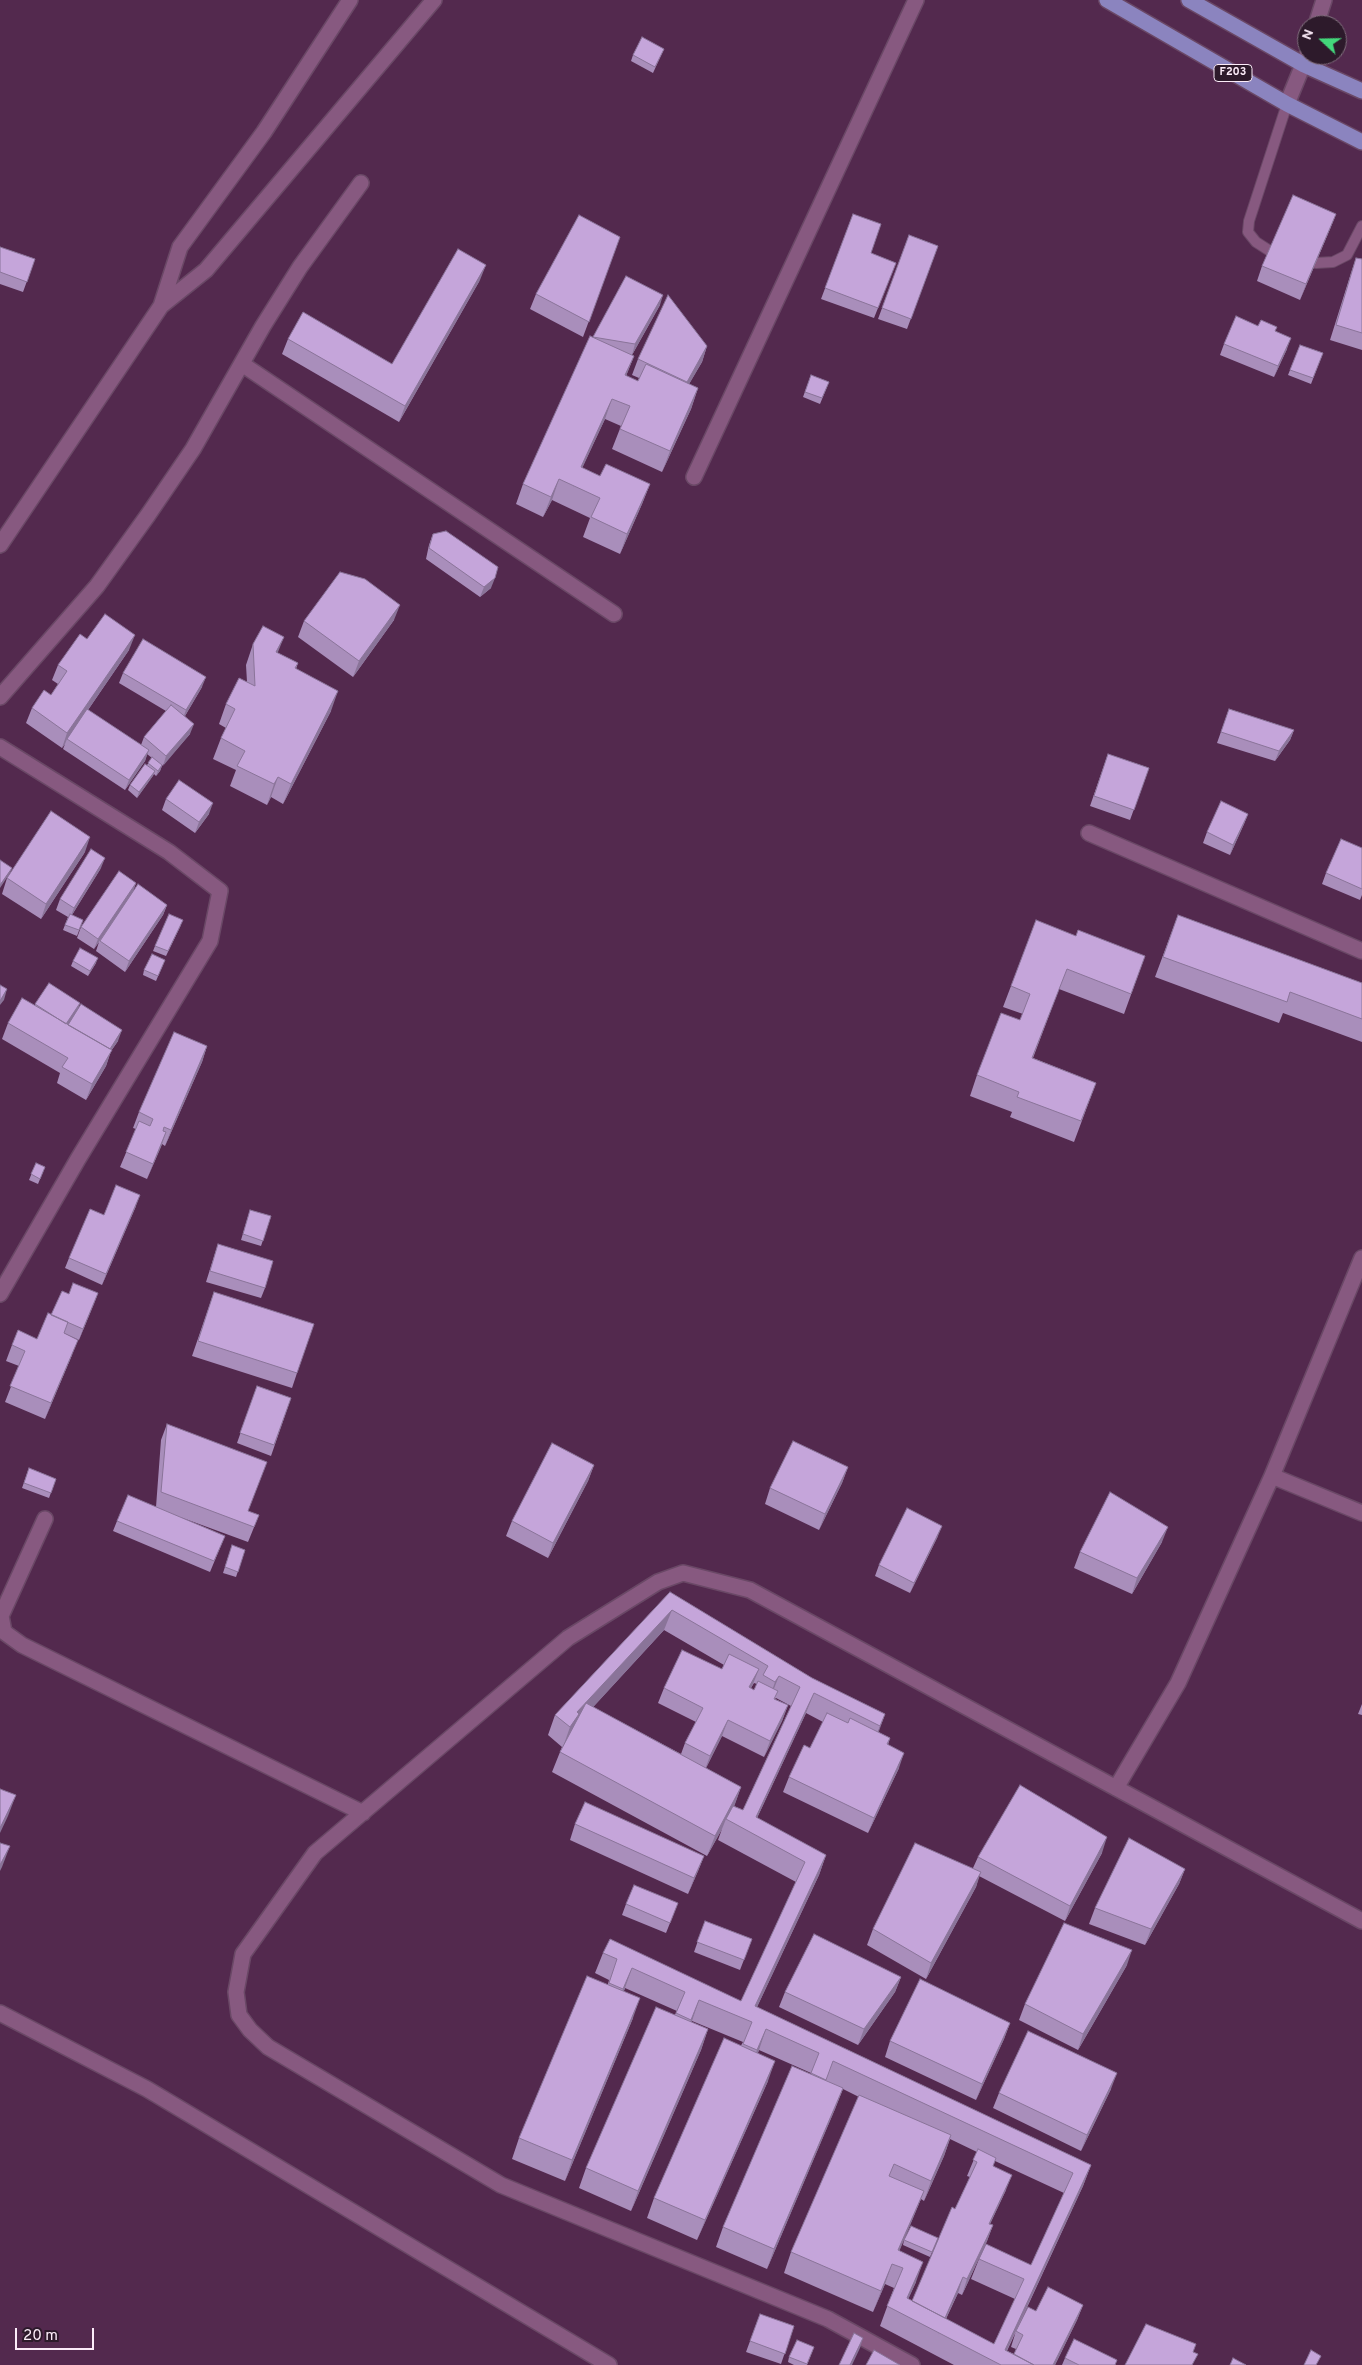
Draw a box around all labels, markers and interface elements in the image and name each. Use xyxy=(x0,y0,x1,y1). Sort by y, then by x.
north arrow xyxy=(1297,15,1347,65)
text: N xyxy=(1299,27,1318,43)
road number: F203 xyxy=(1214,64,1252,82)
scale bar xyxy=(18,2318,96,2350)
text: 20 m xyxy=(23,2327,58,2346)

